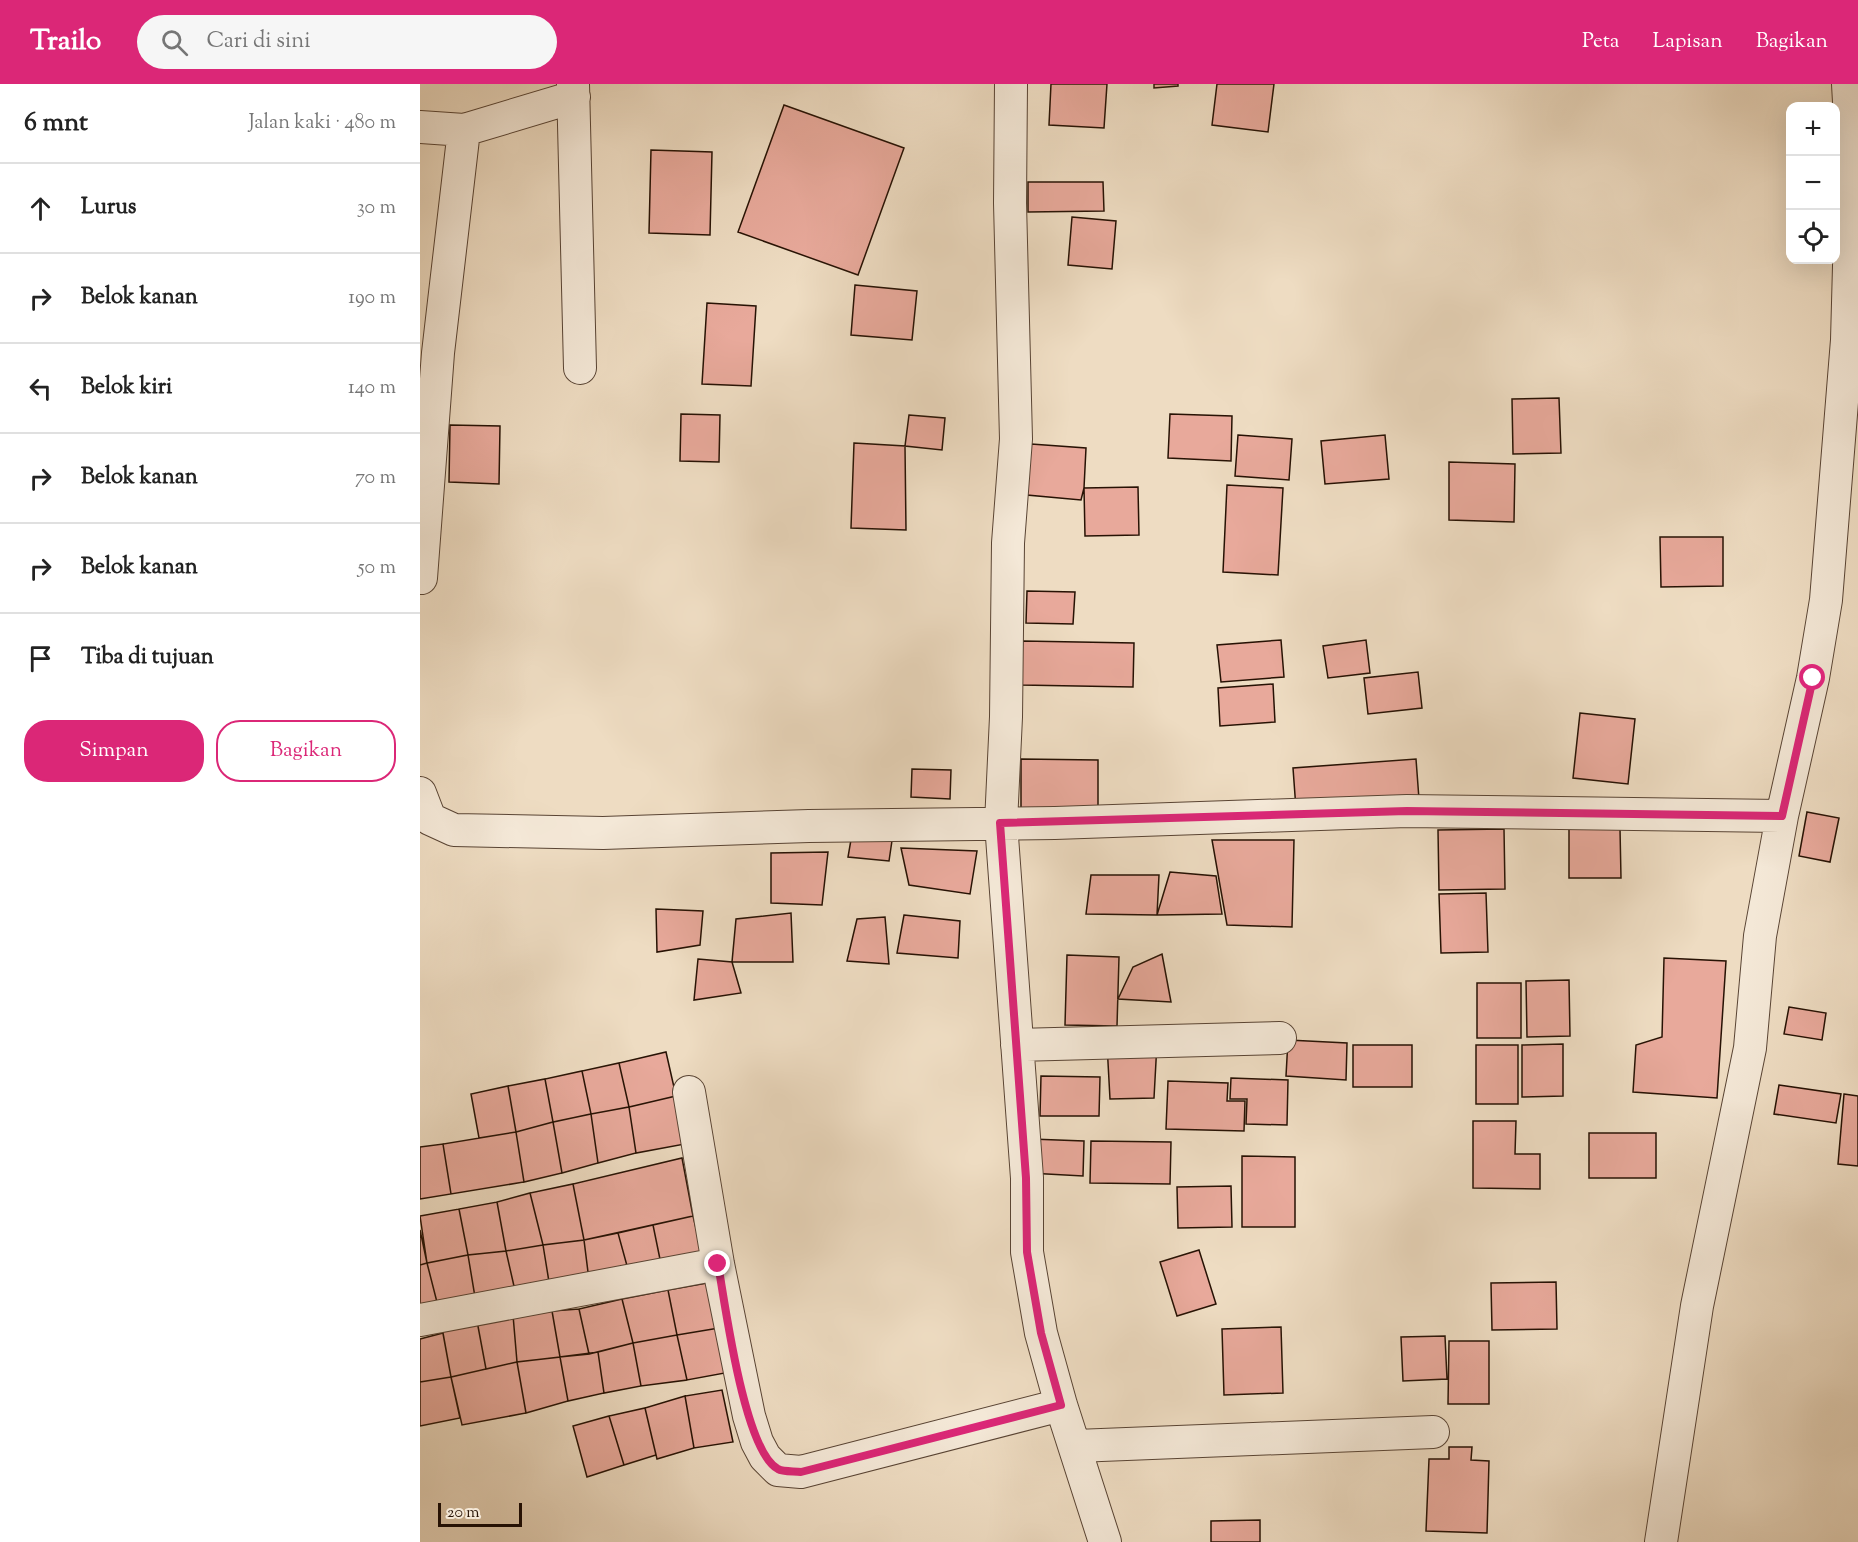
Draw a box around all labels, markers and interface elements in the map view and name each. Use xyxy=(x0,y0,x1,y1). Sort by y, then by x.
search box xyxy=(137,15,557,69)
text: Trailo xyxy=(30,22,101,62)
icon: search xyxy=(158,26,191,59)
text: Cari di sini xyxy=(206,26,310,58)
text: Peta xyxy=(1582,27,1620,57)
text: Lapisan xyxy=(1653,27,1723,57)
text: Bagikan xyxy=(1756,27,1828,57)
map controls xyxy=(1786,102,1840,264)
button: + xyxy=(1786,102,1840,156)
text: 6 mnt xyxy=(24,105,88,142)
text: Jalan kaki · 480 m xyxy=(248,109,396,138)
button: − xyxy=(1786,156,1840,210)
icon: ahead xyxy=(24,192,57,225)
text: Lurus xyxy=(81,192,137,224)
text: 30 m xyxy=(357,194,396,223)
button: locate xyxy=(1786,210,1840,264)
icon: right xyxy=(24,282,57,315)
text: Belok kanan xyxy=(81,282,198,314)
text: 190 m xyxy=(348,284,396,313)
icon: left xyxy=(24,372,57,405)
text: Belok kiri xyxy=(81,372,172,404)
text: 140 m xyxy=(348,374,396,403)
icon: right xyxy=(24,462,57,495)
text: Belok kanan xyxy=(81,462,198,494)
text: 70 m xyxy=(355,464,396,493)
icon: right xyxy=(24,552,57,585)
text: Belok kanan xyxy=(81,552,198,584)
text: 50 m xyxy=(358,554,396,583)
icon: arrive xyxy=(24,642,57,675)
text: Tiba di tujuan xyxy=(81,642,214,674)
route start xyxy=(1799,664,1825,690)
button: Simpan xyxy=(24,720,204,782)
button: Bagikan xyxy=(216,720,396,782)
route end xyxy=(704,1250,730,1276)
scale bar xyxy=(438,1500,522,1528)
text: 20 m xyxy=(447,1502,480,1525)

